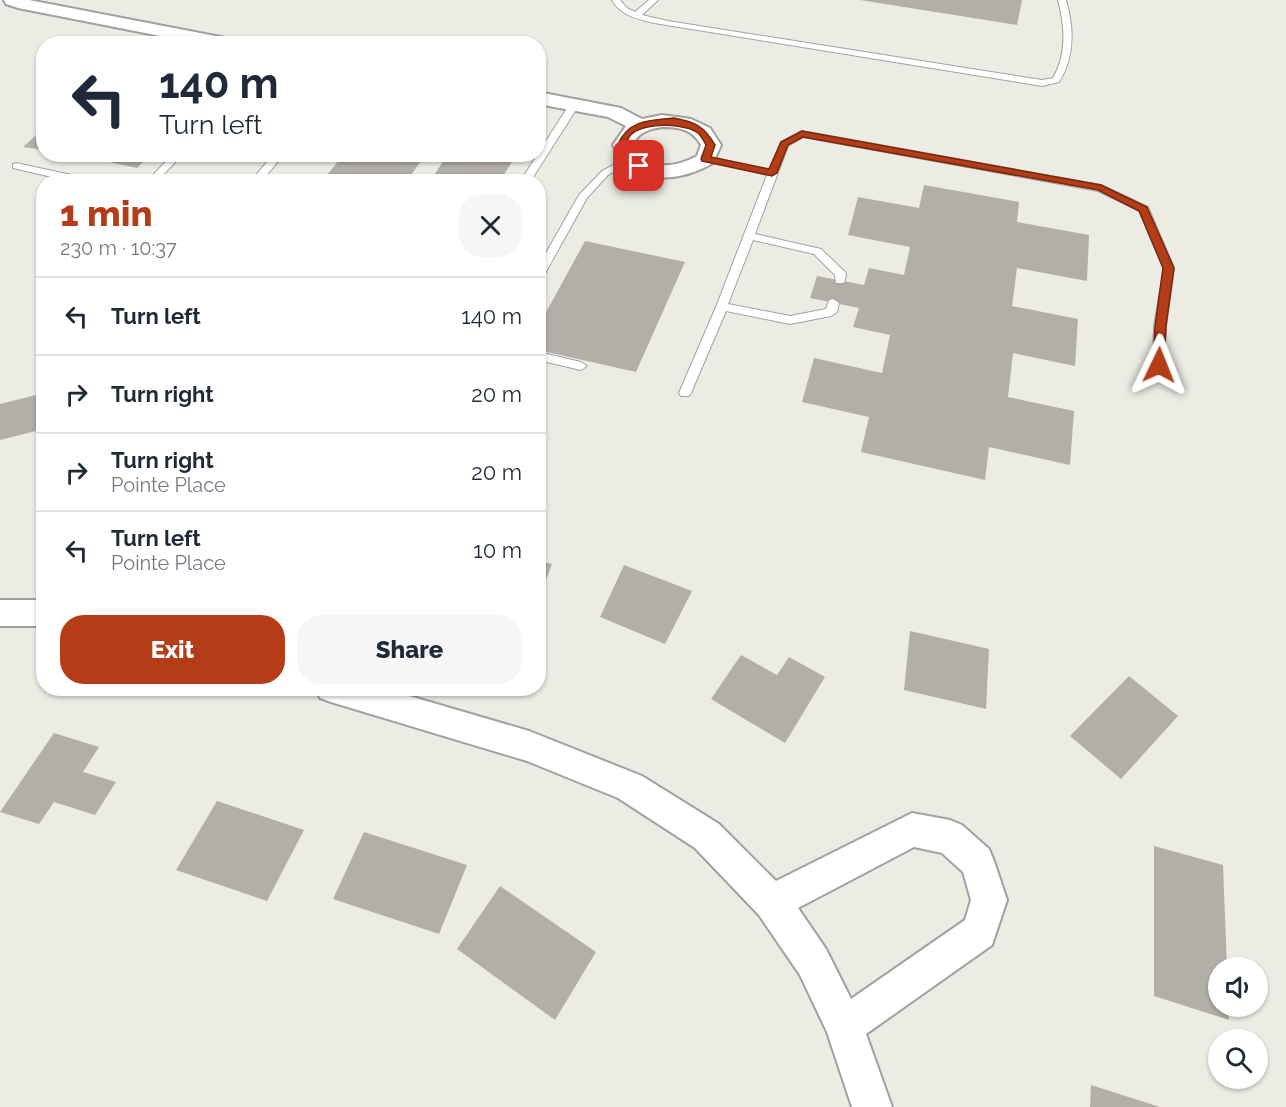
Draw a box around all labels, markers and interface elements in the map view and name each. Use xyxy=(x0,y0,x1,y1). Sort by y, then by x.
text: 140 m xyxy=(159,59,279,108)
icon: left xyxy=(60,60,138,138)
text: Turn left xyxy=(159,109,262,140)
pin xyxy=(613,140,664,191)
icon: arrive xyxy=(622,149,655,182)
text: 1 min xyxy=(60,192,152,234)
button: close xyxy=(459,194,522,257)
text: 230 m · 10:37 xyxy=(60,236,177,260)
icon: left xyxy=(60,300,93,333)
text: Turn left xyxy=(111,303,201,329)
text: 140 m xyxy=(461,303,522,329)
position arrow xyxy=(1127,333,1191,397)
icon: right xyxy=(60,378,93,411)
text: Turn right xyxy=(111,381,214,407)
text: 20 m xyxy=(471,381,522,407)
text: Turn right xyxy=(111,447,214,473)
icon: right xyxy=(60,456,93,489)
text: 20 m xyxy=(471,459,522,485)
text: Pointe Place xyxy=(111,473,226,497)
text: Turn left xyxy=(111,525,201,551)
icon: left xyxy=(60,534,93,567)
text: 10 m xyxy=(473,537,522,563)
text: Pointe Place xyxy=(111,551,226,575)
button: Exit xyxy=(60,615,285,684)
button: Share xyxy=(297,615,522,684)
map controls xyxy=(1208,957,1268,1089)
button: sound xyxy=(1208,957,1268,1017)
button: search xyxy=(1208,1029,1268,1089)

